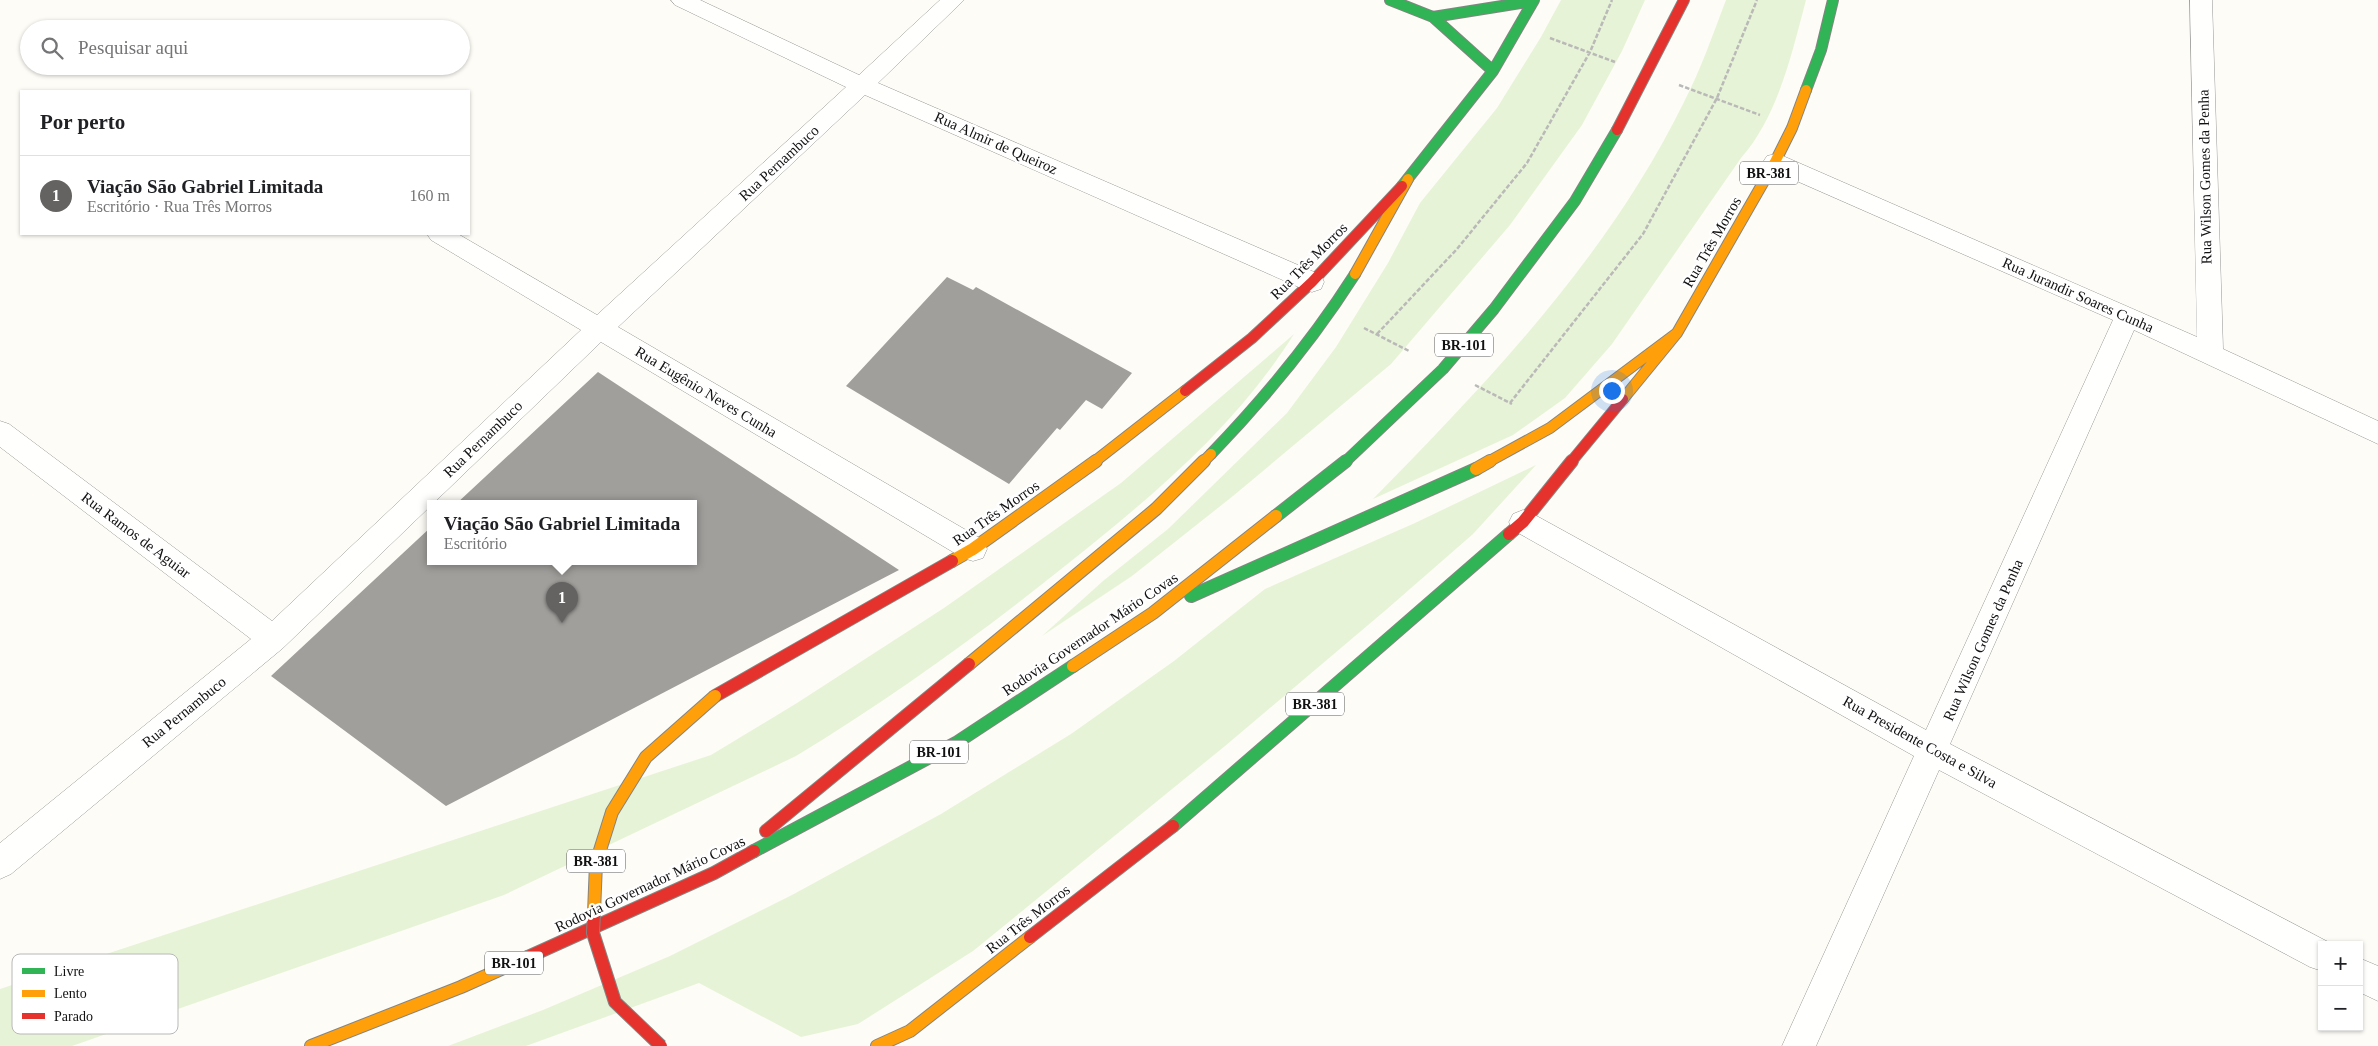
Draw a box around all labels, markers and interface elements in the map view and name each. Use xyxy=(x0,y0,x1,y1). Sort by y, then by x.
search box xyxy=(20,20,470,75)
icon: search xyxy=(38,34,66,62)
text: Pesquisar aqui xyxy=(78,37,188,58)
street label: Rua Wilson Gomes da Penha xyxy=(2195,89,2215,265)
street label: Rua Almir de Queiroz xyxy=(932,109,1060,177)
text: Por perto xyxy=(40,110,125,134)
street label: Rua Pernambuco xyxy=(736,122,822,204)
road number: BR-381 xyxy=(1740,162,1798,184)
text: Viação São Gabriel Limitada xyxy=(87,176,323,197)
text: 1 xyxy=(52,187,60,204)
text: 160 m xyxy=(410,187,450,204)
street label: Rua Três Morros xyxy=(1680,194,1744,290)
text: Escritório · Rua Três Morros xyxy=(87,198,272,215)
street label: Rua Três Morros xyxy=(1267,219,1351,303)
street label: Rua Jurandir Soares Cunha xyxy=(2000,254,2156,336)
road number: BR-101 xyxy=(1435,334,1493,356)
street label: Rua Eugênio Neves Cunha xyxy=(632,343,780,441)
your location xyxy=(1599,378,1625,404)
street label: Rua Pernambuco xyxy=(440,398,526,480)
street label: Rua Três Morros xyxy=(950,477,1042,549)
street label: Rua Ramos de Aguiar xyxy=(78,489,194,581)
popup xyxy=(427,500,697,565)
text: Viação São Gabriel Limitada xyxy=(444,513,680,534)
text: Escritório xyxy=(444,535,507,552)
street label: Rua Wilson Gomes da Penha xyxy=(1940,557,2026,723)
street label: Rodovia Governador Mário Covas xyxy=(999,569,1181,699)
pin: 1 xyxy=(546,582,578,623)
street label: Rua Pernambuco xyxy=(139,673,229,751)
road number: BR-381 xyxy=(1286,692,1344,716)
street label: Rua Presidente Costa e Silva xyxy=(1840,693,2000,791)
road number: BR-101 xyxy=(910,740,968,764)
street label: Rodovia Governador Mário Covas xyxy=(552,833,748,935)
road number: BR-381 xyxy=(567,849,625,872)
street label: Rua Três Morros xyxy=(983,881,1073,957)
map controls xyxy=(2318,941,2363,1031)
button: + xyxy=(2318,941,2363,986)
road number: BR-101 xyxy=(485,951,543,974)
legend xyxy=(12,954,178,1034)
text: Livre xyxy=(54,964,84,979)
text: Lento xyxy=(54,986,87,1001)
button: − xyxy=(2318,986,2363,1031)
text: Parado xyxy=(54,1009,93,1024)

